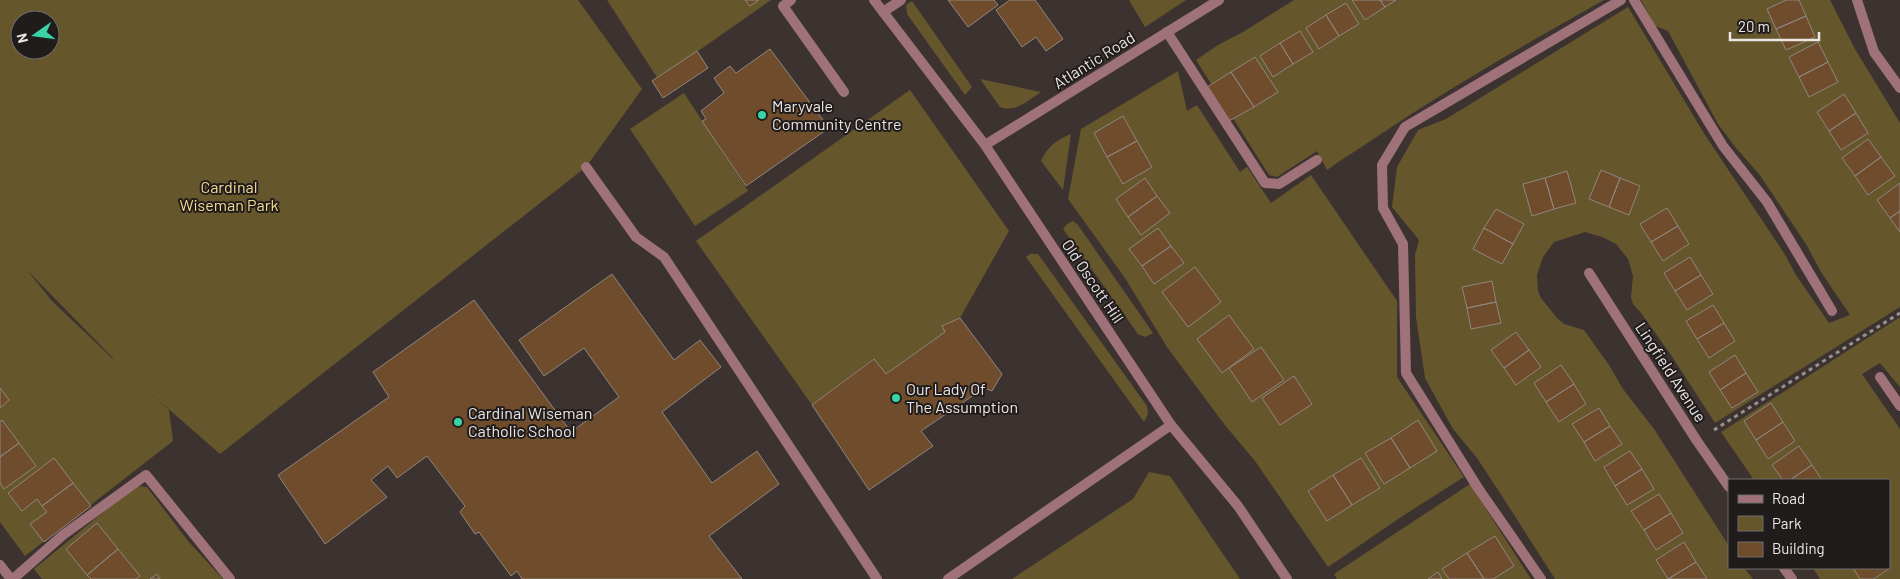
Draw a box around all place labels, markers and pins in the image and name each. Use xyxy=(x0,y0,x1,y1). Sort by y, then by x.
place label: Maryvale Community Centre xyxy=(772,96,902,133)
marker: Maryvale Community Centre xyxy=(756,109,768,121)
place label: Our Lady Of The Assumption xyxy=(906,379,1018,416)
marker: Our Lady Of The Assumption xyxy=(890,392,902,404)
place label: Cardinal Wiseman Catholic School xyxy=(468,403,592,440)
marker: Cardinal Wiseman Catholic School xyxy=(452,416,464,428)

